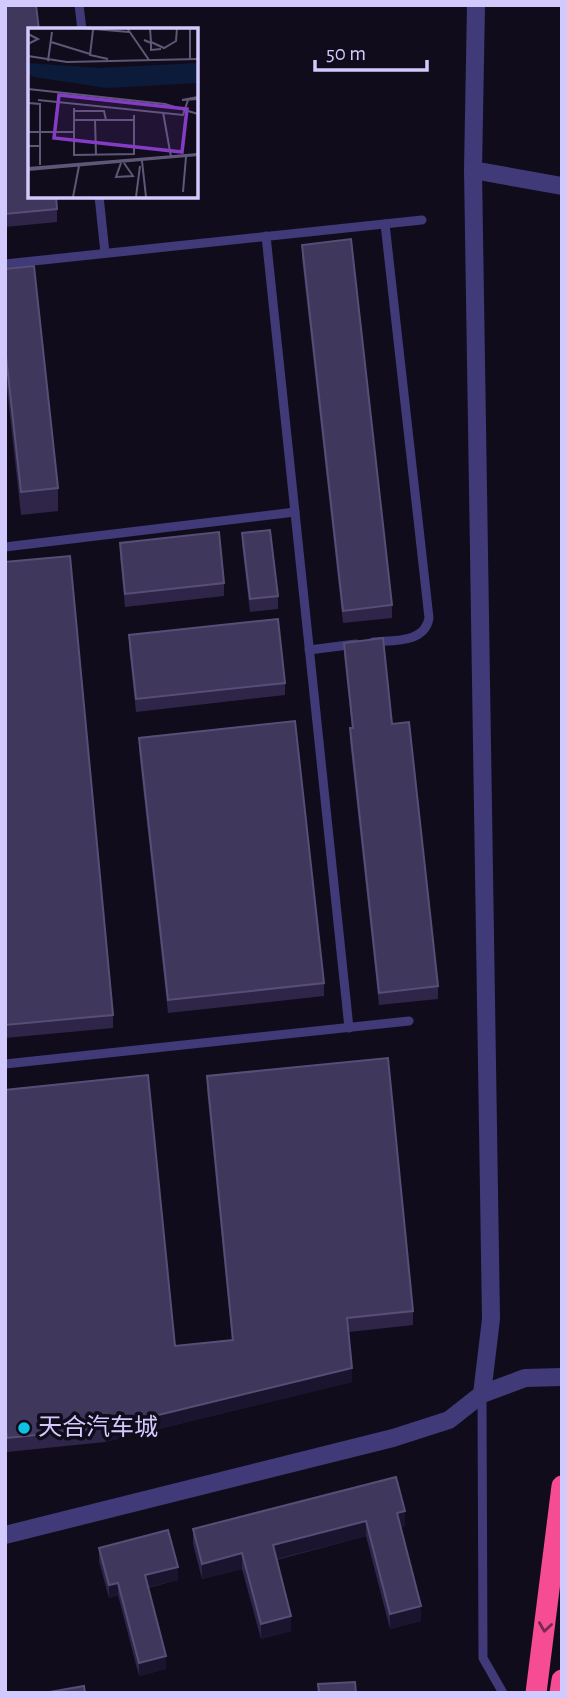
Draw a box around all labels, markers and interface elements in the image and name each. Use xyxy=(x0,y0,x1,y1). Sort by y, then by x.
inset map xyxy=(28,28,198,198)
scale bar xyxy=(315,28,427,72)
text: 50 m xyxy=(326,43,366,64)
place label: 天合汽车城 xyxy=(38,1414,158,1440)
marker: 天合汽车城 xyxy=(16,1420,32,1436)
one-way arrow xyxy=(538,1621,553,1633)

